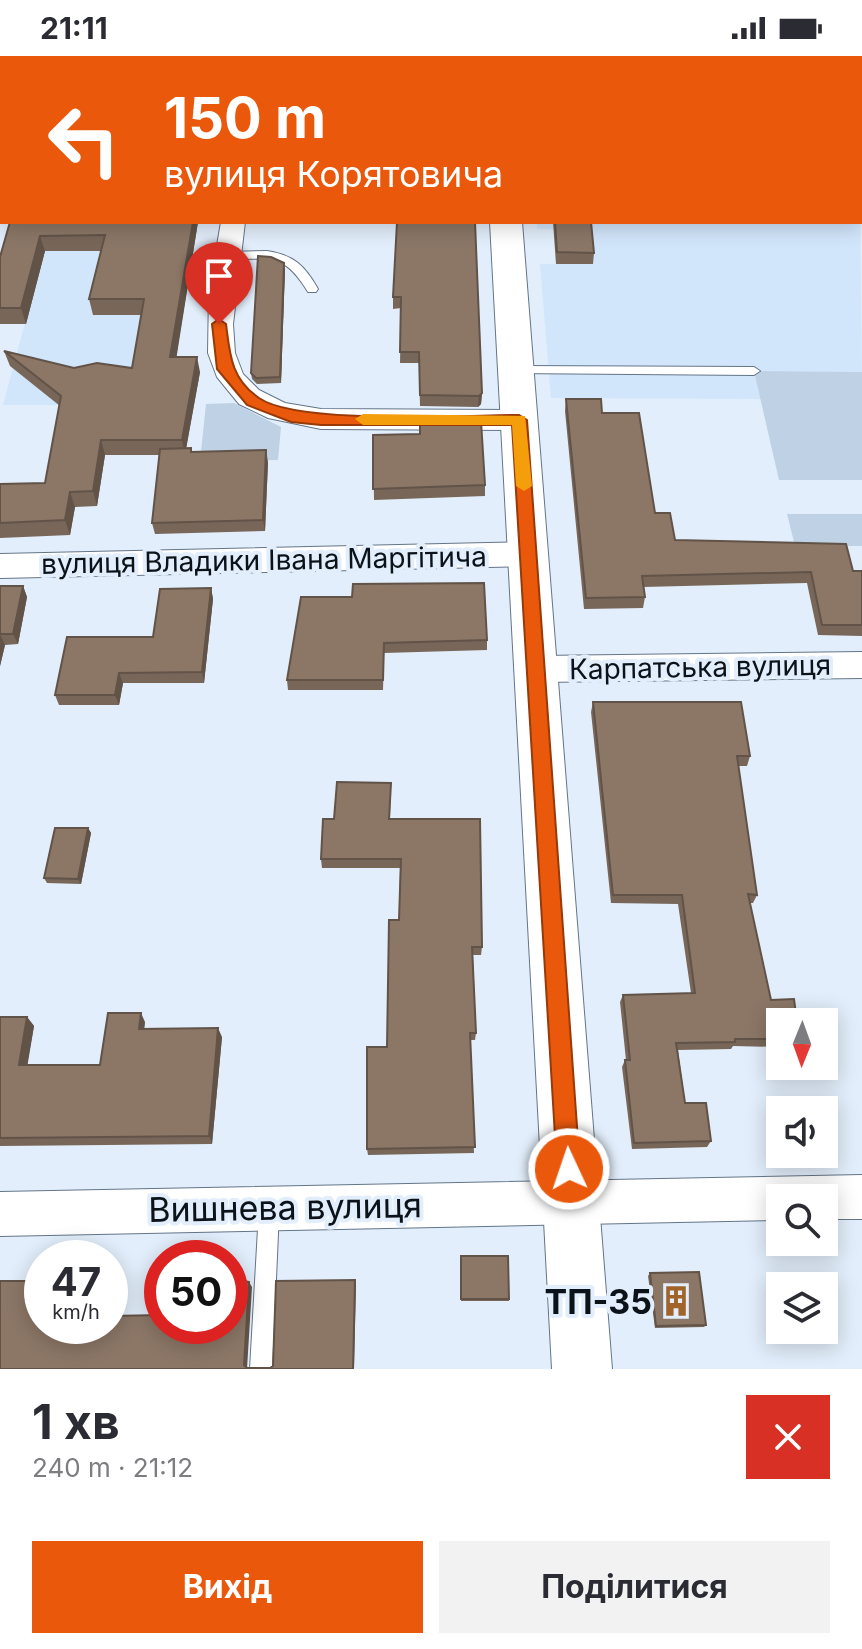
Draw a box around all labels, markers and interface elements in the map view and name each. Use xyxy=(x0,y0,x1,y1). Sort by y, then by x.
text: 21:11 xyxy=(40,10,108,46)
text: 150 m xyxy=(164,84,326,152)
icon: left xyxy=(32,88,136,192)
text: вулиця Корятовича xyxy=(164,152,503,196)
pin xyxy=(185,242,253,324)
icon: arrive xyxy=(197,254,241,298)
street label: вулиця Владики Івана Маргітича xyxy=(41,539,487,581)
street label: Карпатська вулиця xyxy=(569,648,831,686)
north arrow xyxy=(766,1008,838,1080)
map controls xyxy=(766,1008,838,1344)
button: sound xyxy=(766,1096,838,1168)
position arrow xyxy=(527,1127,611,1211)
street label: Вишнева вулиця xyxy=(148,1184,422,1230)
button: search xyxy=(766,1184,838,1256)
speed limit sign: 50 xyxy=(144,1240,248,1344)
text: 47 xyxy=(51,1257,101,1306)
button: layers xyxy=(766,1272,838,1344)
place label: ТП-35 xyxy=(545,1281,652,1322)
building icon: ТП-35 xyxy=(659,1284,693,1318)
text: km/h xyxy=(52,1300,100,1324)
text: 1 хв xyxy=(32,1392,120,1451)
button: close xyxy=(746,1395,830,1479)
text: 240 m · 21:12 xyxy=(32,1452,193,1483)
button: Вихід xyxy=(32,1541,423,1633)
button: Поділитися xyxy=(439,1541,830,1633)

